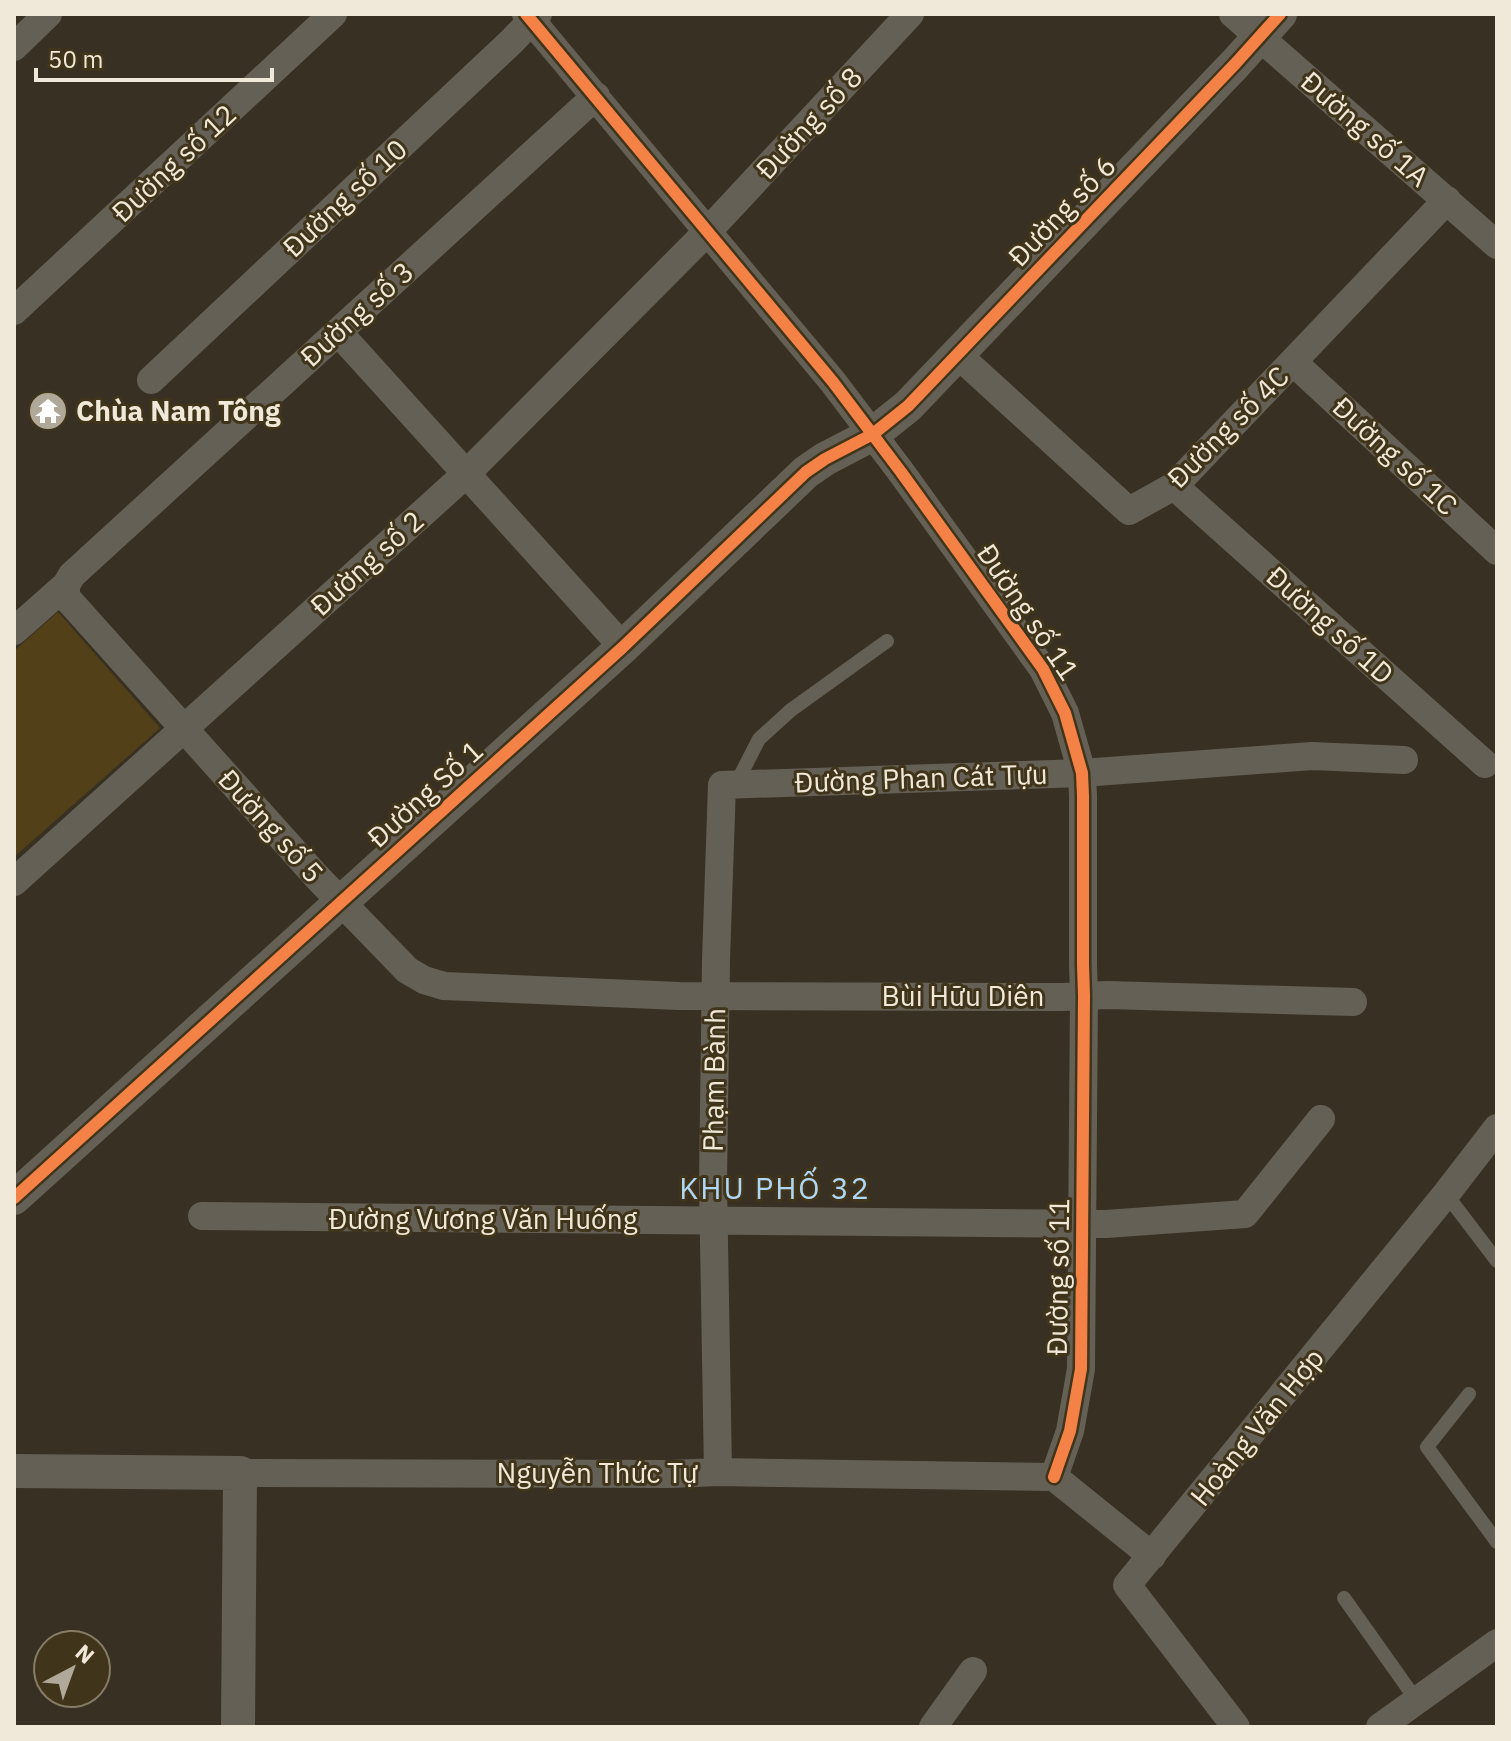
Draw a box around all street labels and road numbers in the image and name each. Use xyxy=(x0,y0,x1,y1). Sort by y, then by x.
street label: Đường số 8 xyxy=(747,59,870,187)
street label: Đường số 1A xyxy=(1293,63,1437,195)
street label: Đường số 12 xyxy=(104,95,244,230)
street label: Đường số 10 xyxy=(275,130,415,265)
street label: Đường số 6 xyxy=(1000,147,1124,274)
street label: Đường số 3 xyxy=(292,253,421,374)
street label: Đường số 4C xyxy=(1159,358,1297,496)
street label: Đường số 1C xyxy=(1325,388,1466,523)
street label: Đường số 2 xyxy=(302,502,431,623)
street label: Đường số 11 xyxy=(969,536,1088,687)
street label: Đường số 1D xyxy=(1259,558,1402,692)
street label: Đường Số 1 xyxy=(359,732,490,855)
street label: Đường Phan Cát Tựu xyxy=(794,755,1048,800)
street label: Đường số 5 xyxy=(211,761,332,890)
street label: Bùi Hữu Diên xyxy=(881,977,1045,1014)
street label: Phạm Bành xyxy=(694,1008,733,1152)
street label: Đường số 11 xyxy=(1038,1198,1077,1356)
street label: Đường Vương Văn Huống xyxy=(329,1200,638,1237)
street label: Hoàng Văn Hợp xyxy=(1181,1340,1332,1513)
street label: Nguyễn Thức Tự xyxy=(496,1454,698,1491)

